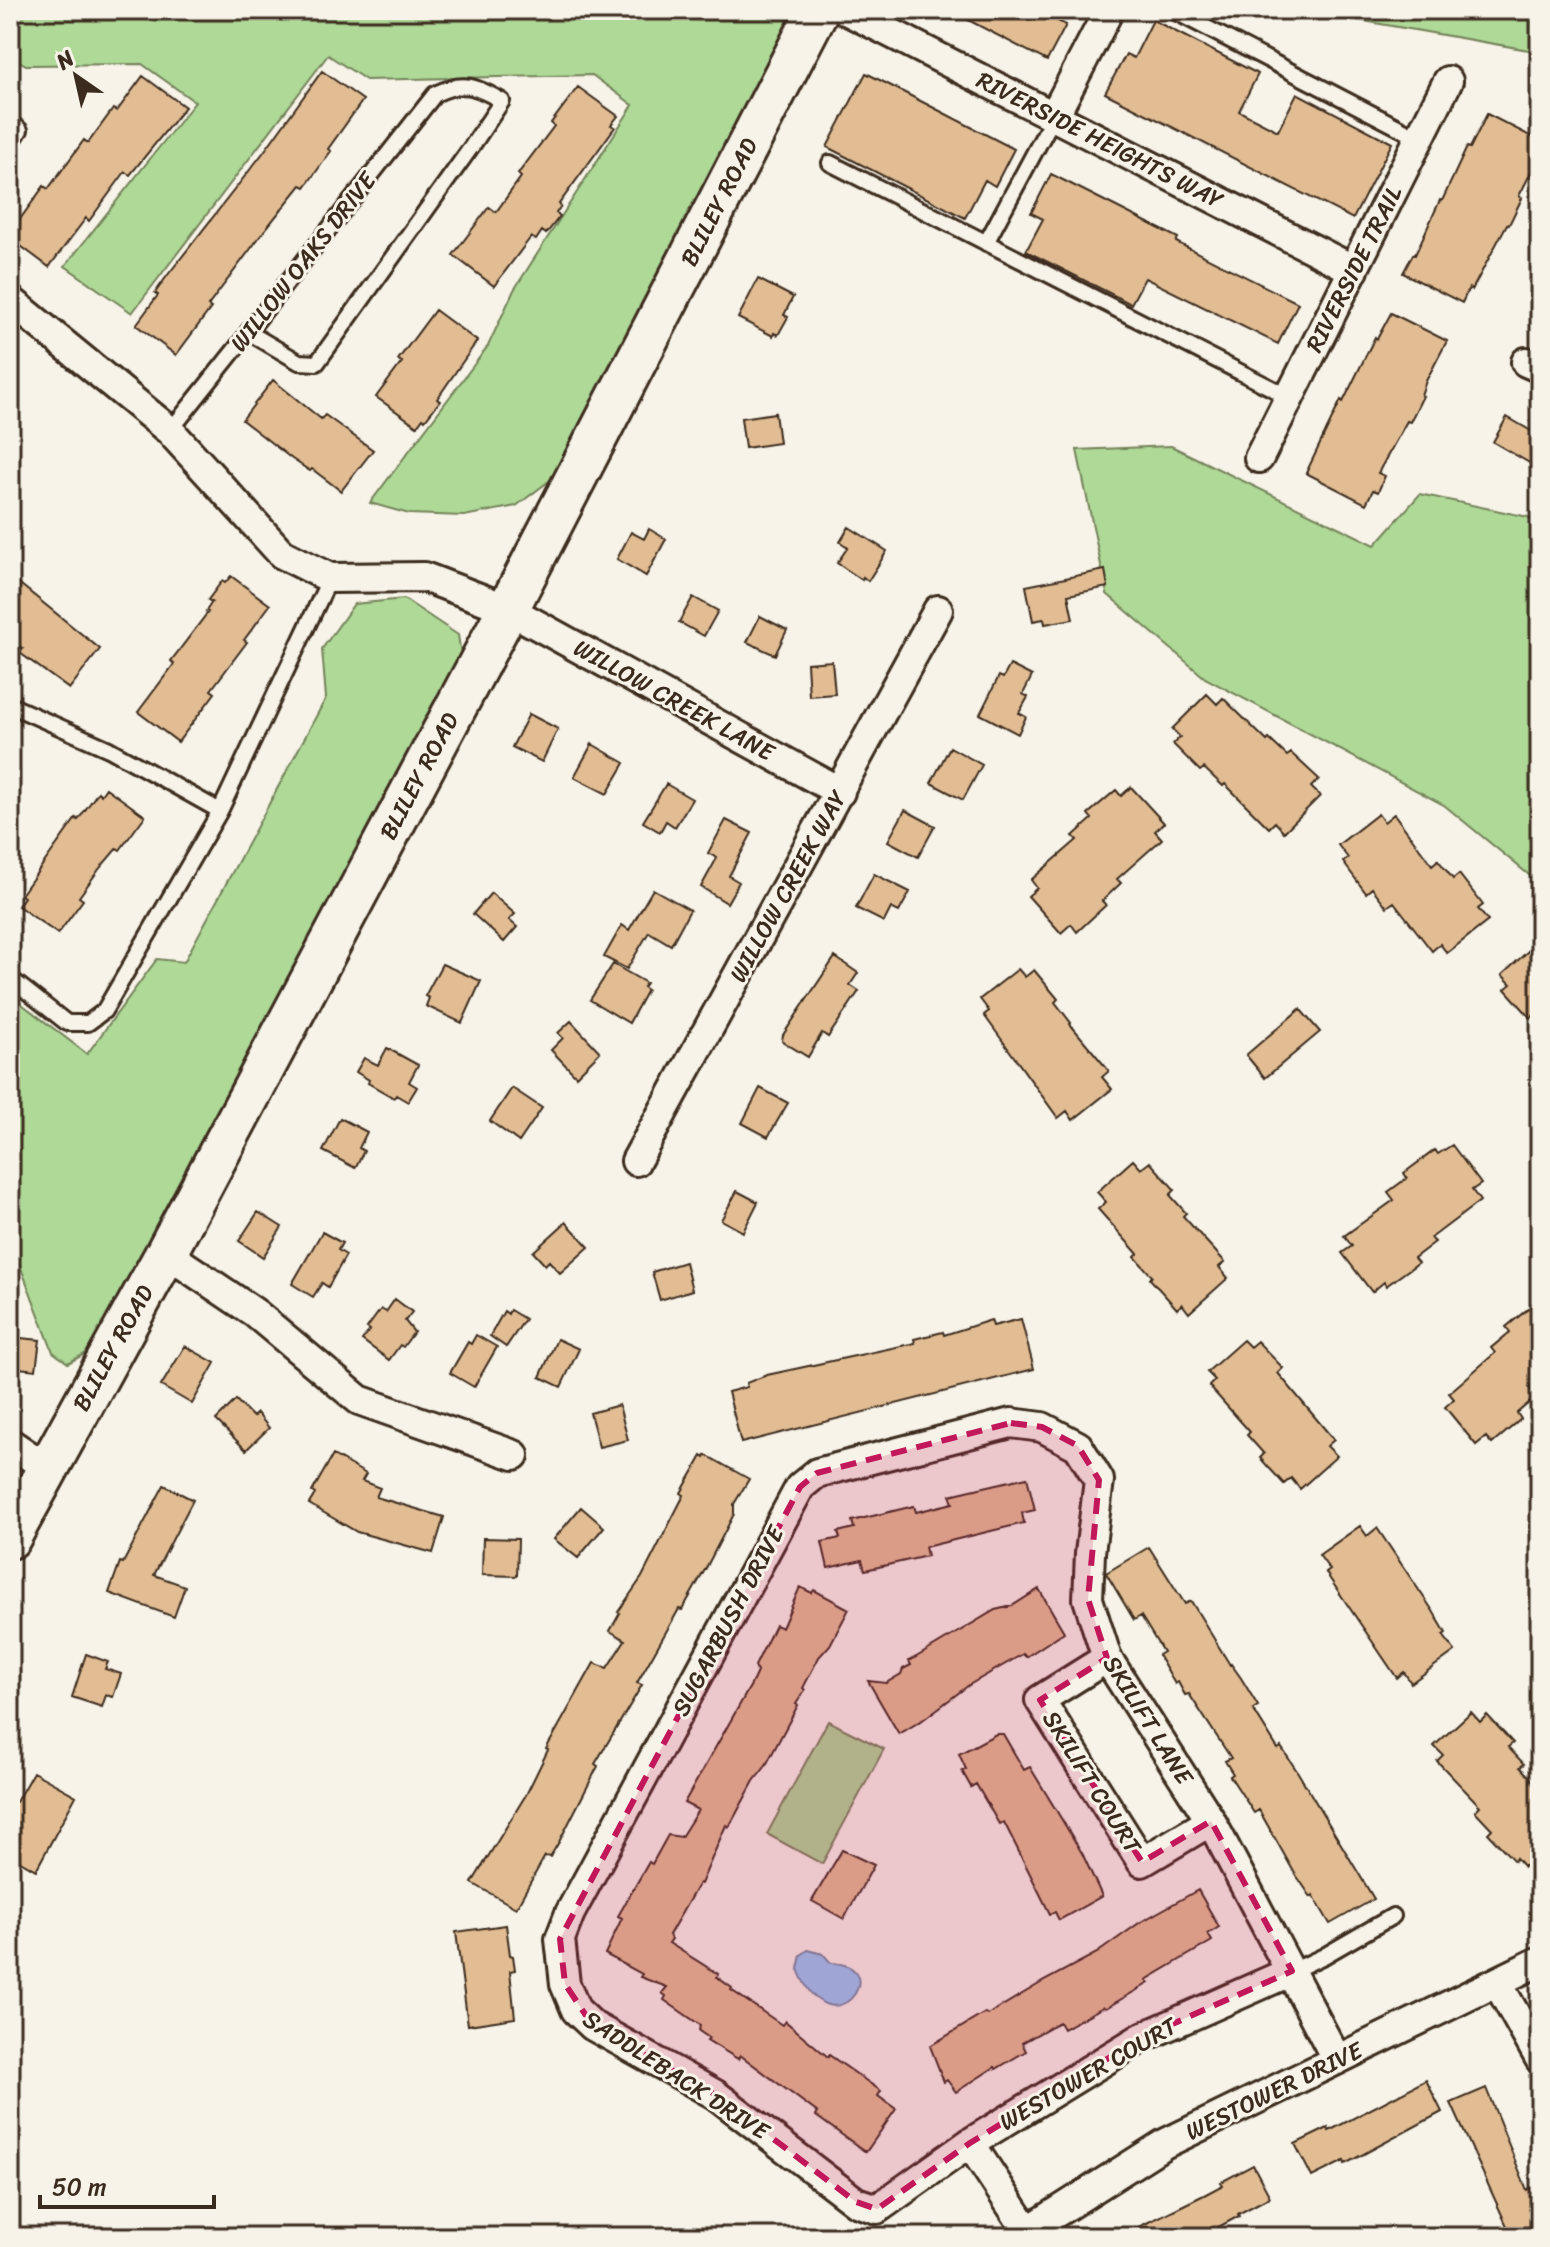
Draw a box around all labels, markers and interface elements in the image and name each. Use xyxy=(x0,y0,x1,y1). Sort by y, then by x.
north arrow xyxy=(36,36,116,116)
text: N xyxy=(47,39,83,81)
street label: RIVERSIDE HEIGHTS WAY xyxy=(969,59,1232,221)
street label: BLILEY ROAD xyxy=(669,130,769,274)
street label: WILLOW OAKS DRIVE xyxy=(219,161,388,361)
street label: RIVERSIDE TRAIL xyxy=(1294,178,1414,360)
street label: WILLOW CREEK LANE xyxy=(566,627,784,774)
street label: BLILEY ROAD xyxy=(368,704,470,848)
street label: WILLOW CREEK WAY xyxy=(718,781,859,990)
street label: BLILEY ROAD xyxy=(61,1277,165,1419)
street label: SUGARBUSH DRIVE xyxy=(660,1517,797,1724)
street label: SKILIFT LANE xyxy=(1091,1647,1205,1795)
street label: SKILIFT COURT xyxy=(1031,1702,1154,1863)
street label: SADDLEBACK DRIVE xyxy=(574,1999,779,2152)
street label: WESTOWER COURT xyxy=(991,2005,1186,2142)
street label: WESTOWER DRIVE xyxy=(1178,2029,1371,2152)
scale bar xyxy=(40,2159,214,2209)
text: 50 m xyxy=(52,2166,107,2208)

